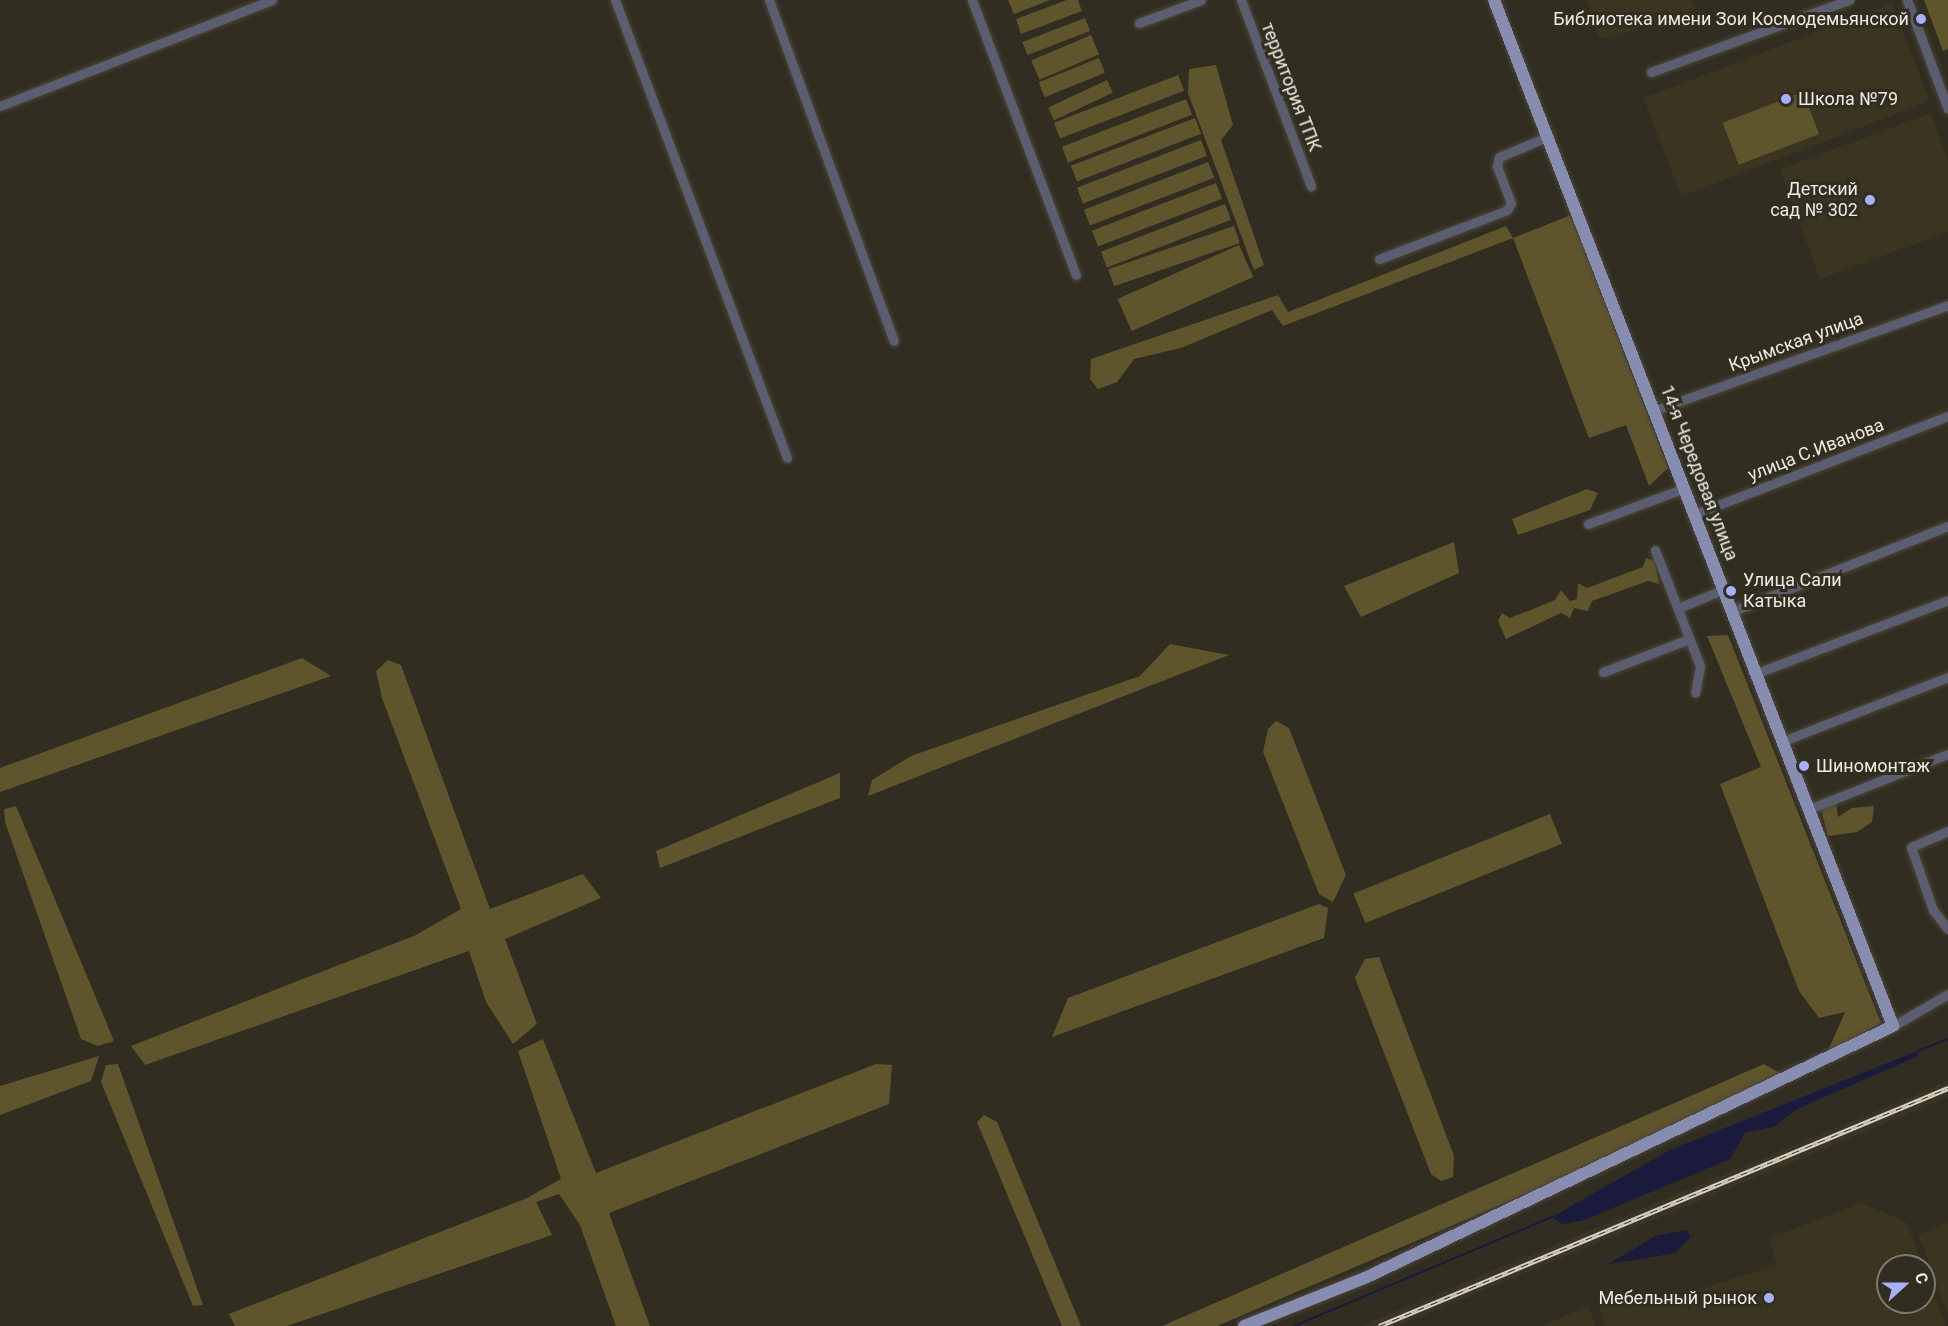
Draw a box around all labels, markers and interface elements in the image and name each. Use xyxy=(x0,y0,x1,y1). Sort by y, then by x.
place label: Библиотека имени Зои Космодемьянской xyxy=(1553,8,1909,30)
marker: Библиотека имени Зои Космодемьянской xyxy=(1914,12,1928,26)
street label: территория ТПК xyxy=(1256,19,1326,155)
place label: Школа №79 xyxy=(1798,88,1898,110)
marker: Школа №79 xyxy=(1779,92,1793,106)
place label: Детский сад № 302 xyxy=(1770,179,1858,222)
marker: Детский сад № 302 xyxy=(1863,193,1877,207)
street label: Крымская улица xyxy=(1726,308,1866,376)
street label: 14-я Чередовая улица xyxy=(1656,382,1742,564)
street label: улица С.Иванова xyxy=(1745,414,1887,486)
place label: Улица Сали Катыка xyxy=(1743,570,1842,612)
marker: Улица Сали Катыка xyxy=(1724,584,1738,598)
place label: Шиномонтаж xyxy=(1816,755,1930,777)
marker: Шиномонтаж xyxy=(1797,759,1811,773)
north arrow xyxy=(1876,1254,1936,1314)
text: С xyxy=(1911,1270,1932,1286)
place label: Мебельный рынок xyxy=(1598,1287,1757,1309)
marker: Мебельный рынок xyxy=(1762,1291,1776,1305)

